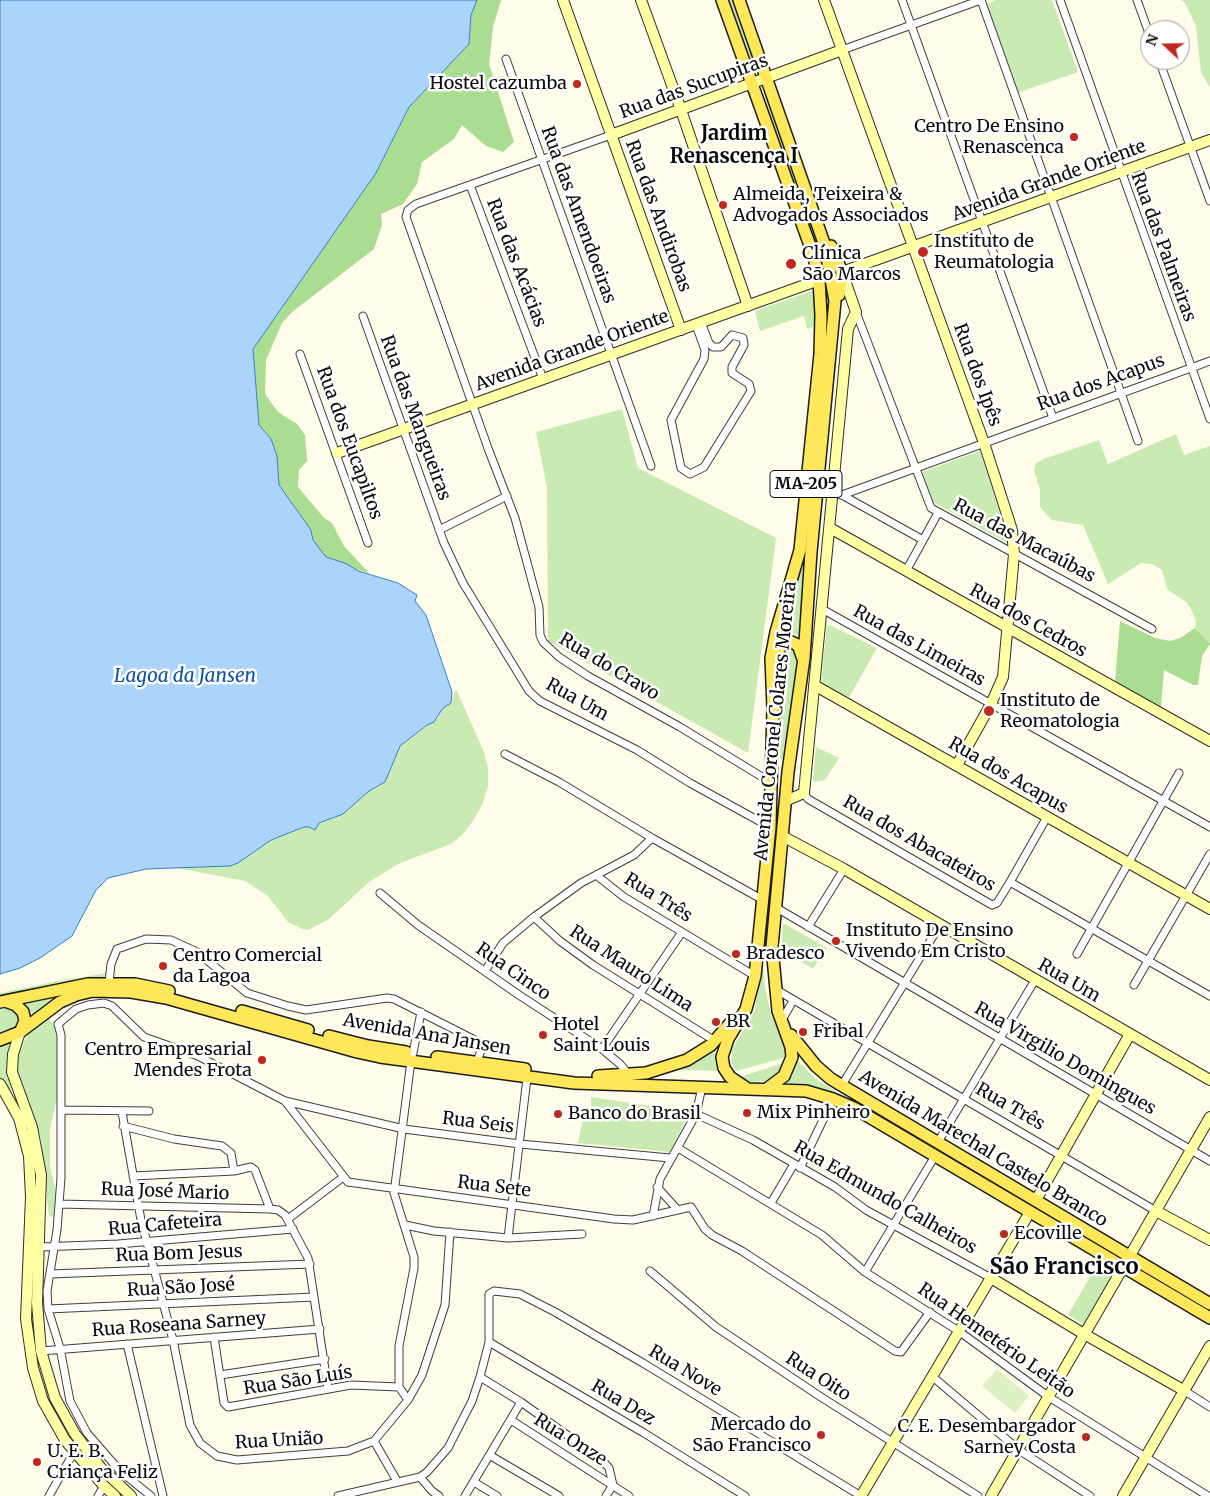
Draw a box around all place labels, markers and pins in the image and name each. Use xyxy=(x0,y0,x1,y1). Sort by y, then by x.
place label: Hostel cazumba xyxy=(430,73,567,95)
marker: Hostel cazumba xyxy=(571,78,583,90)
place label: Centro De Ensino Renascenca xyxy=(914,116,1064,158)
marker: Centro De Ensino Renascenca xyxy=(1068,131,1080,143)
place label: Almeida, Teixeira & Advogados Associados xyxy=(733,184,928,226)
marker: Almeida, Teixeira & Advogados Associados xyxy=(717,199,729,211)
place label: Instituto de Reumatologia xyxy=(934,231,1054,274)
place label: Clínica São Marcos xyxy=(802,243,901,286)
marker: Instituto de Reumatologia xyxy=(916,245,930,259)
marker: Clínica São Marcos xyxy=(784,257,798,271)
place label: Instituto de Reomatologia xyxy=(1000,690,1120,732)
marker: Instituto de Reomatologia xyxy=(982,704,996,718)
place label: Instituto De Ensino Vivendo Em Cristo xyxy=(846,920,1013,962)
marker: Instituto De Ensino Vivendo Em Cristo xyxy=(830,935,842,947)
place label: Bradesco xyxy=(746,943,824,965)
place label: Centro Comercial da Lagoa xyxy=(173,945,322,988)
marker: Bradesco xyxy=(730,948,742,960)
marker: Centro Comercial da Lagoa xyxy=(157,960,169,972)
place label: BR xyxy=(726,1011,750,1033)
place label: Hotel Saint Louis xyxy=(553,1014,650,1056)
marker: BR xyxy=(710,1016,722,1028)
place label: Fribal xyxy=(813,1021,864,1043)
marker: Fribal xyxy=(797,1026,809,1038)
marker: Hotel Saint Louis xyxy=(537,1029,549,1041)
place label: Centro Empresarial Mendes Frota xyxy=(85,1039,252,1082)
marker: Centro Empresarial Mendes Frota xyxy=(256,1054,268,1066)
place label: Mix Pinheiro xyxy=(757,1102,870,1124)
place label: Banco do Brasil xyxy=(568,1103,701,1125)
marker: Mix Pinheiro xyxy=(741,1107,753,1119)
marker: Banco do Brasil xyxy=(552,1108,564,1120)
place label: Ecoville xyxy=(1014,1223,1082,1245)
marker: Ecoville xyxy=(998,1228,1010,1240)
place label: Mercado do São Francisco xyxy=(692,1414,811,1456)
place label: C. E. Desembargador Sarney Costa xyxy=(897,1416,1076,1458)
marker: Mercado do São Francisco xyxy=(815,1429,827,1441)
marker: C. E. Desembargador Sarney Costa xyxy=(1080,1431,1092,1443)
place label: U. E. B. Criança Feliz xyxy=(47,1441,158,1484)
marker: U. E. B. Criança Feliz xyxy=(31,1456,43,1468)

